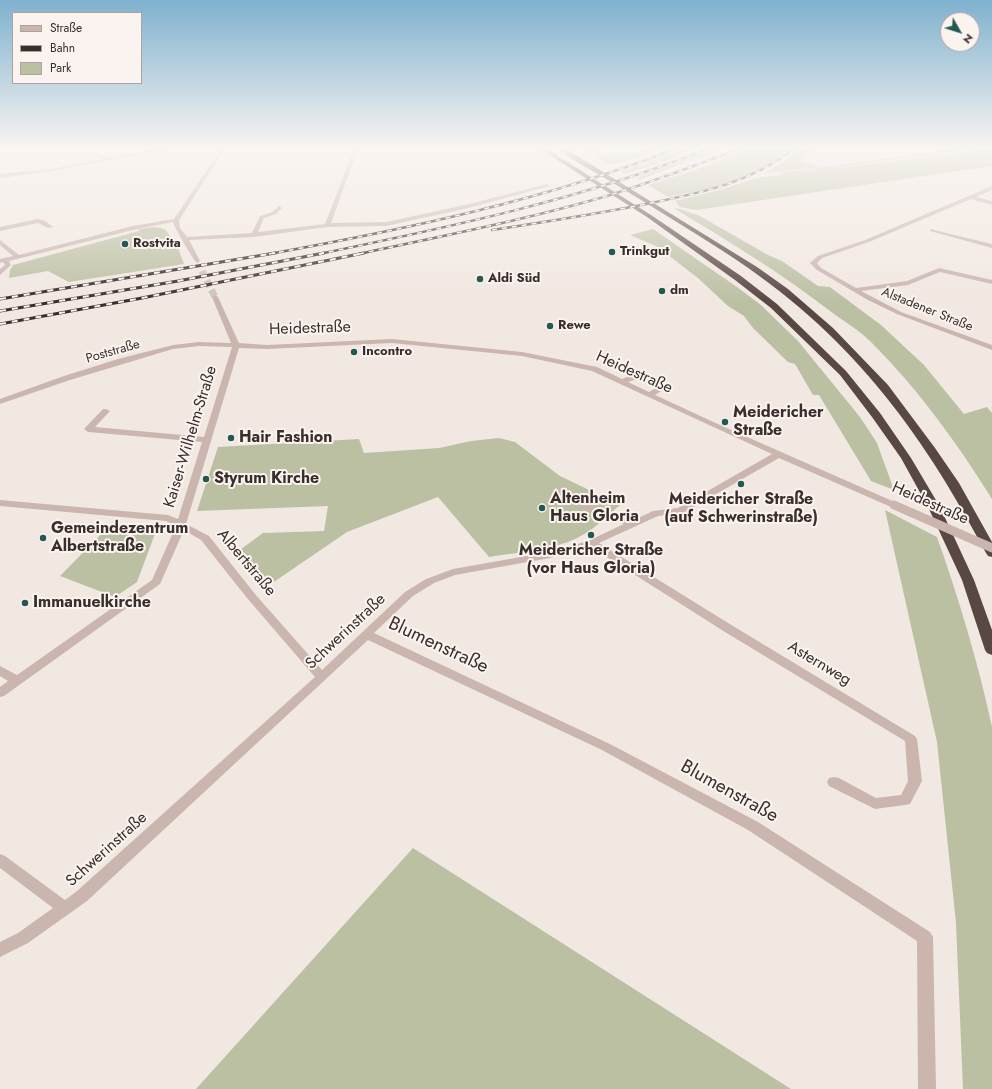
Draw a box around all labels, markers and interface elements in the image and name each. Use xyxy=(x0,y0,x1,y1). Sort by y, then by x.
legend xyxy=(12,12,142,84)
north arrow xyxy=(940,12,980,52)
text: Straße xyxy=(50,19,82,37)
text: N xyxy=(960,30,978,47)
text: Bahn xyxy=(50,39,75,57)
text: Park xyxy=(50,59,71,77)
place label: Rostvita xyxy=(133,236,181,252)
marker: Rostvita xyxy=(120,239,130,249)
place label: Trinkgut xyxy=(620,244,670,260)
marker: Trinkgut xyxy=(607,247,617,257)
place label: Aldi Süd xyxy=(488,271,540,287)
marker: Aldi Süd xyxy=(475,274,485,284)
place label: dm xyxy=(670,283,689,299)
street label: Alstadener Straße xyxy=(879,285,975,335)
marker: dm xyxy=(657,286,667,296)
street label: Heidestraße xyxy=(269,318,351,340)
place label: Rewe xyxy=(558,318,591,334)
marker: Rewe xyxy=(545,321,555,331)
street label: Poststraße xyxy=(84,337,142,367)
place label: Incontro xyxy=(362,344,412,360)
marker: Incontro xyxy=(349,347,359,357)
street label: Heidestraße xyxy=(593,348,675,398)
street label: Kaiser-Wilhelm-Straße xyxy=(160,364,222,510)
place label: Meidericher Straße xyxy=(733,403,824,441)
marker: Meidericher Straße xyxy=(720,417,730,427)
place label: Hair Fashion xyxy=(239,428,332,448)
marker: Hair Fashion xyxy=(226,433,236,443)
place label: Styrum Kirche xyxy=(214,469,319,489)
marker: Styrum Kirche xyxy=(201,474,211,484)
marker: Meidericher Straße (auf Schwerinstraße) xyxy=(736,479,746,489)
street label: Heidestraße xyxy=(889,479,971,529)
place label: Altenheim Haus Gloria xyxy=(550,489,639,527)
place label: Meidericher Straße (auf Schwerinstraße) xyxy=(664,490,818,528)
marker: Altenheim Haus Gloria xyxy=(537,503,547,513)
place label: Gemeindezentrum Albertstraße xyxy=(51,519,188,557)
street label: Albertstraße xyxy=(212,526,280,600)
marker: Meidericher Straße (vor Haus Gloria) xyxy=(586,530,596,540)
marker: Gemeindezentrum Albertstraße xyxy=(38,533,48,543)
place label: Meidericher Straße (vor Haus Gloria) xyxy=(519,541,663,579)
street label: Schwerinstraße xyxy=(302,590,390,674)
place label: Immanuelkirche xyxy=(33,593,151,613)
marker: Immanuelkirche xyxy=(20,598,30,608)
street label: Blumenstraße xyxy=(384,613,492,679)
street label: Asternweg xyxy=(784,638,854,690)
street label: Blumenstraße xyxy=(676,756,782,828)
street label: Schwerinstraße xyxy=(63,809,151,891)

